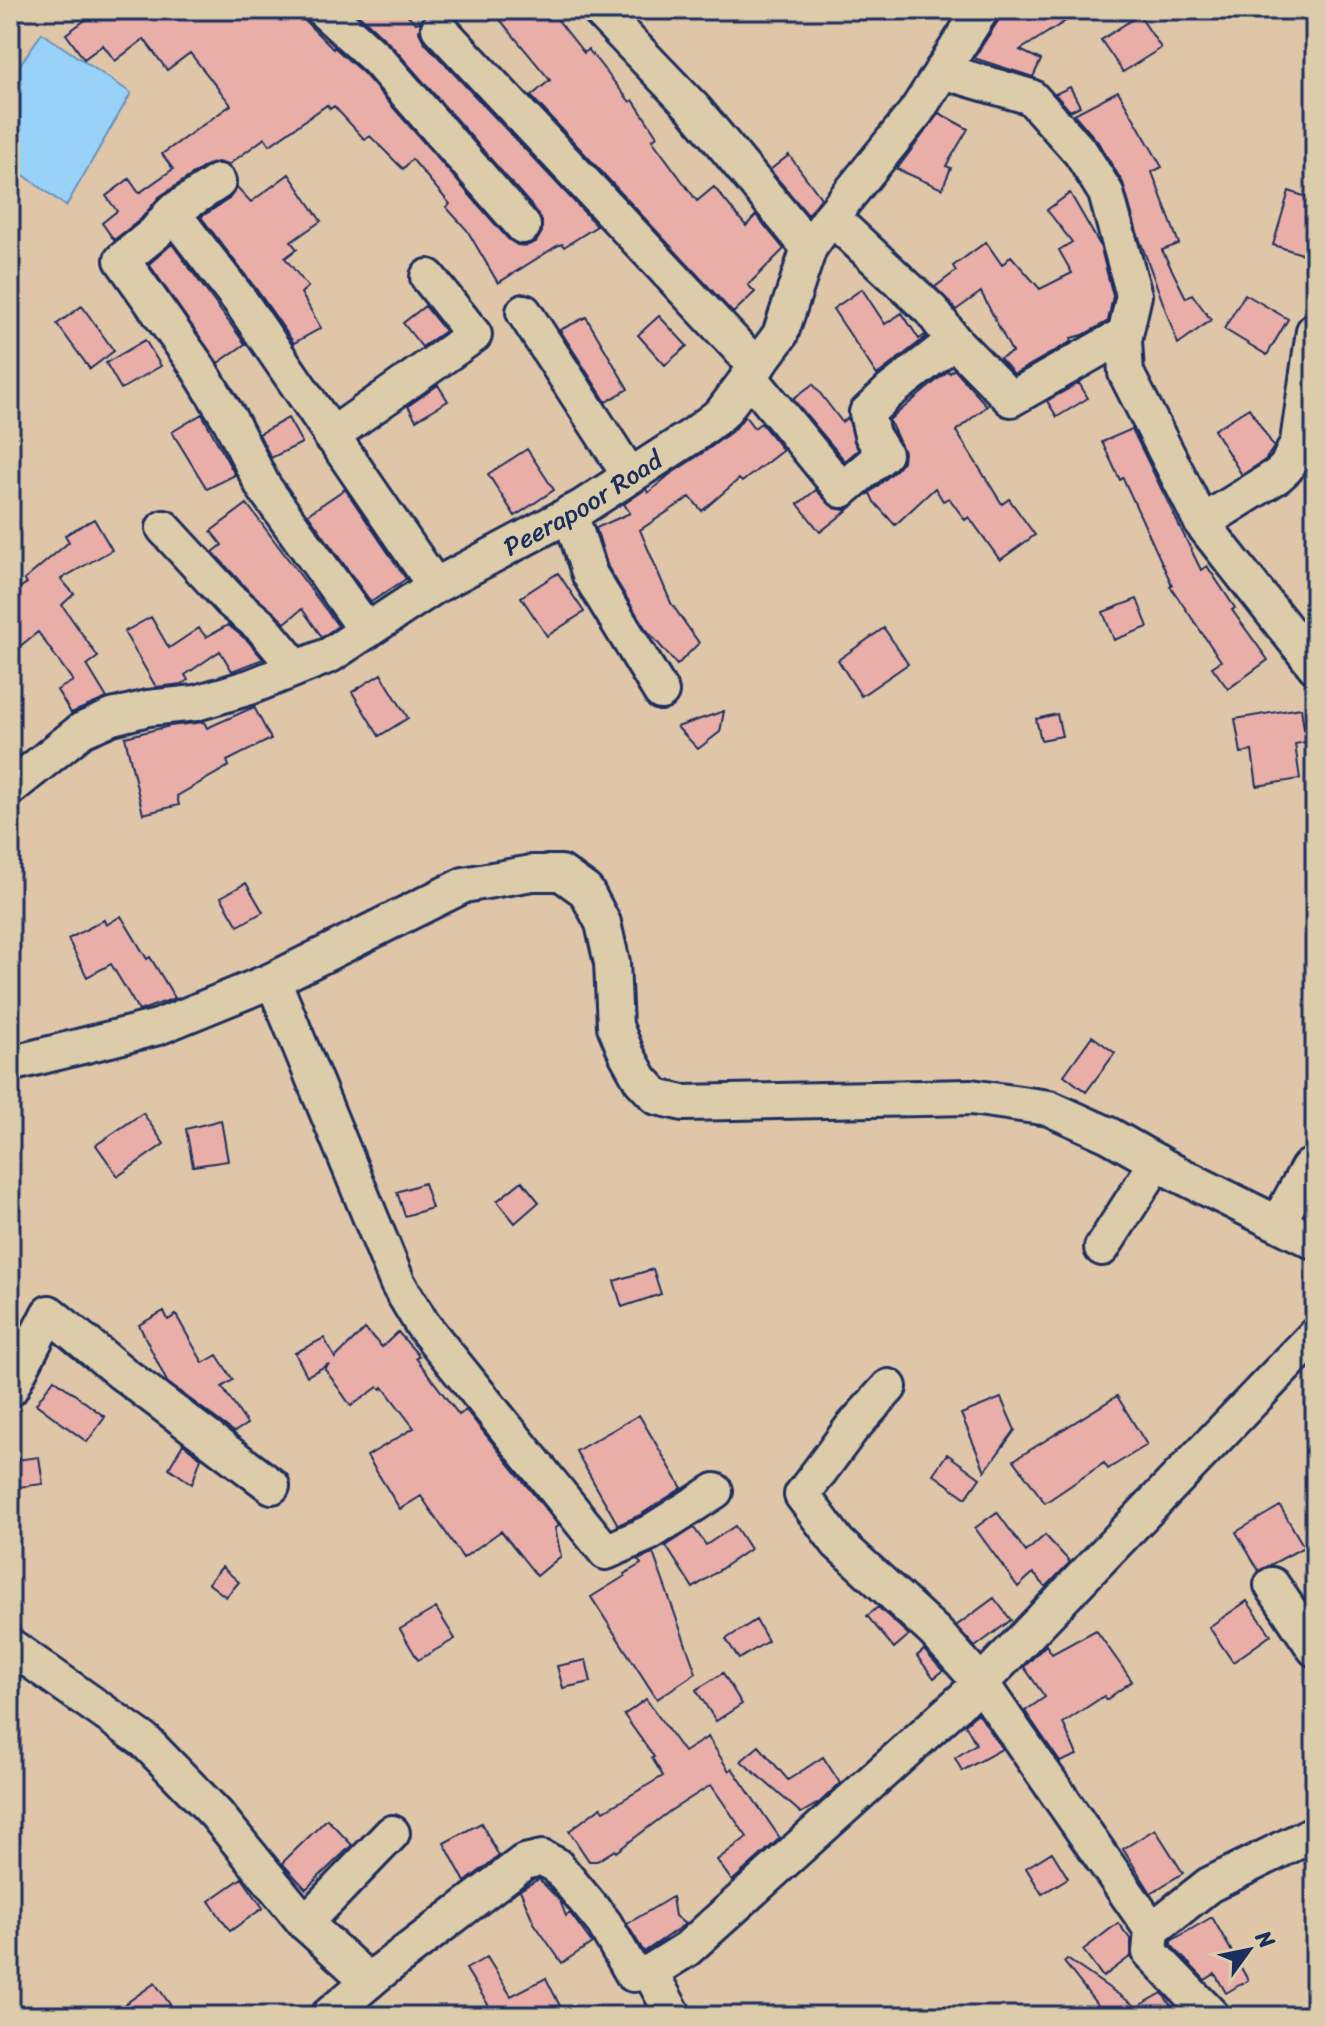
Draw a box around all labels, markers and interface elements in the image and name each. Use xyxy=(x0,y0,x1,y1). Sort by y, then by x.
street label: Peerapoor Road xyxy=(494,437,674,569)
north arrow xyxy=(1209,1910,1289,1990)
text: N xyxy=(1244,1922,1286,1957)

